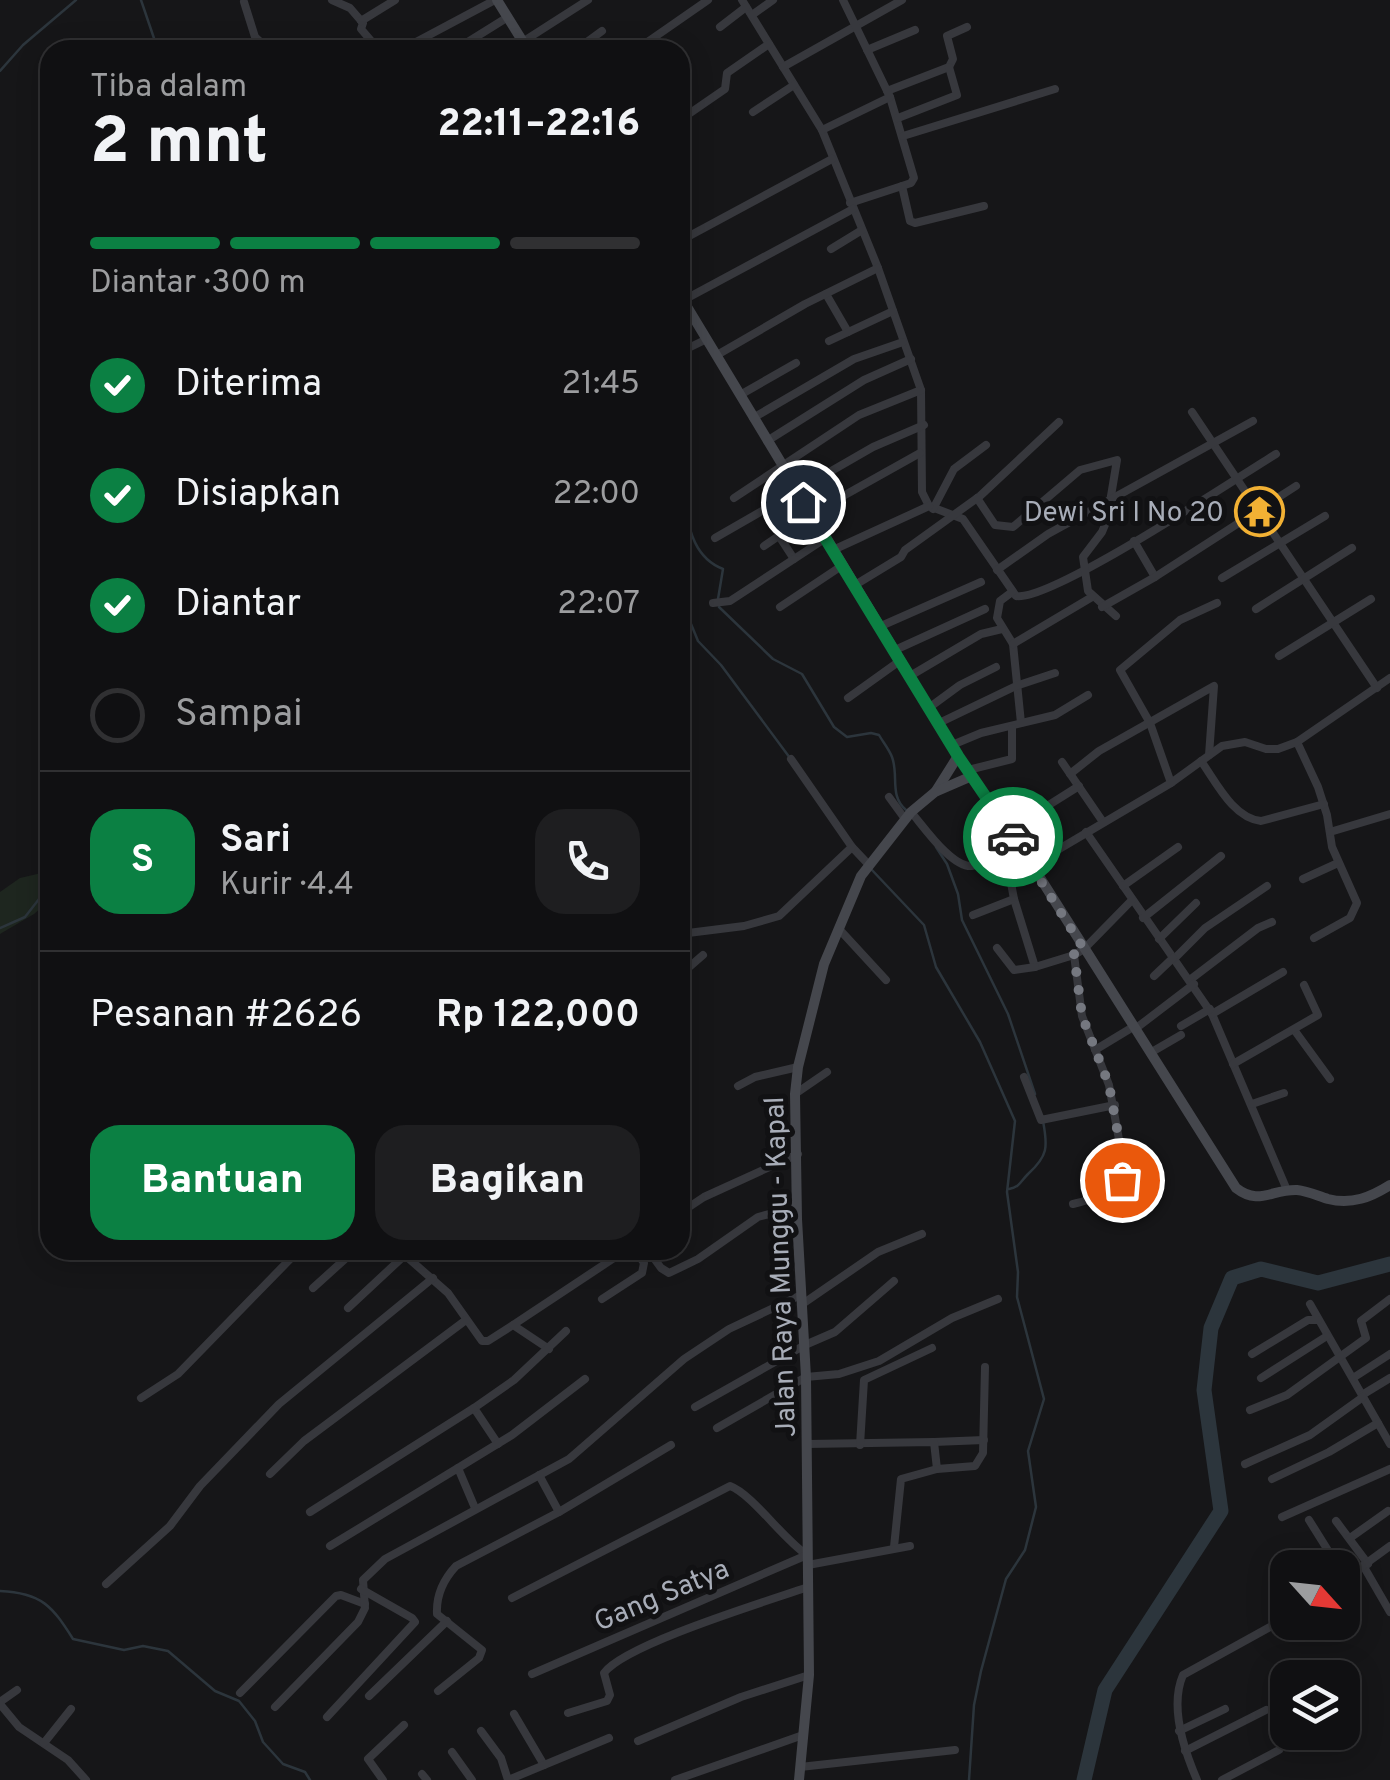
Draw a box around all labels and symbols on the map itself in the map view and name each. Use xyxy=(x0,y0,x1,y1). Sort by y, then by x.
pin xyxy=(761,460,846,545)
temple icon: Dewi Sri I No 20 xyxy=(1233,485,1285,537)
place label: Dewi Sri I No 20 xyxy=(1024,496,1224,532)
courier xyxy=(963,787,1063,887)
street label: Jalan Raya Munggu - Kapal xyxy=(758,1096,806,1438)
pin xyxy=(1080,1138,1165,1223)
north arrow xyxy=(1270,1550,1360,1640)
street label: Gang Satya xyxy=(589,1552,735,1641)

